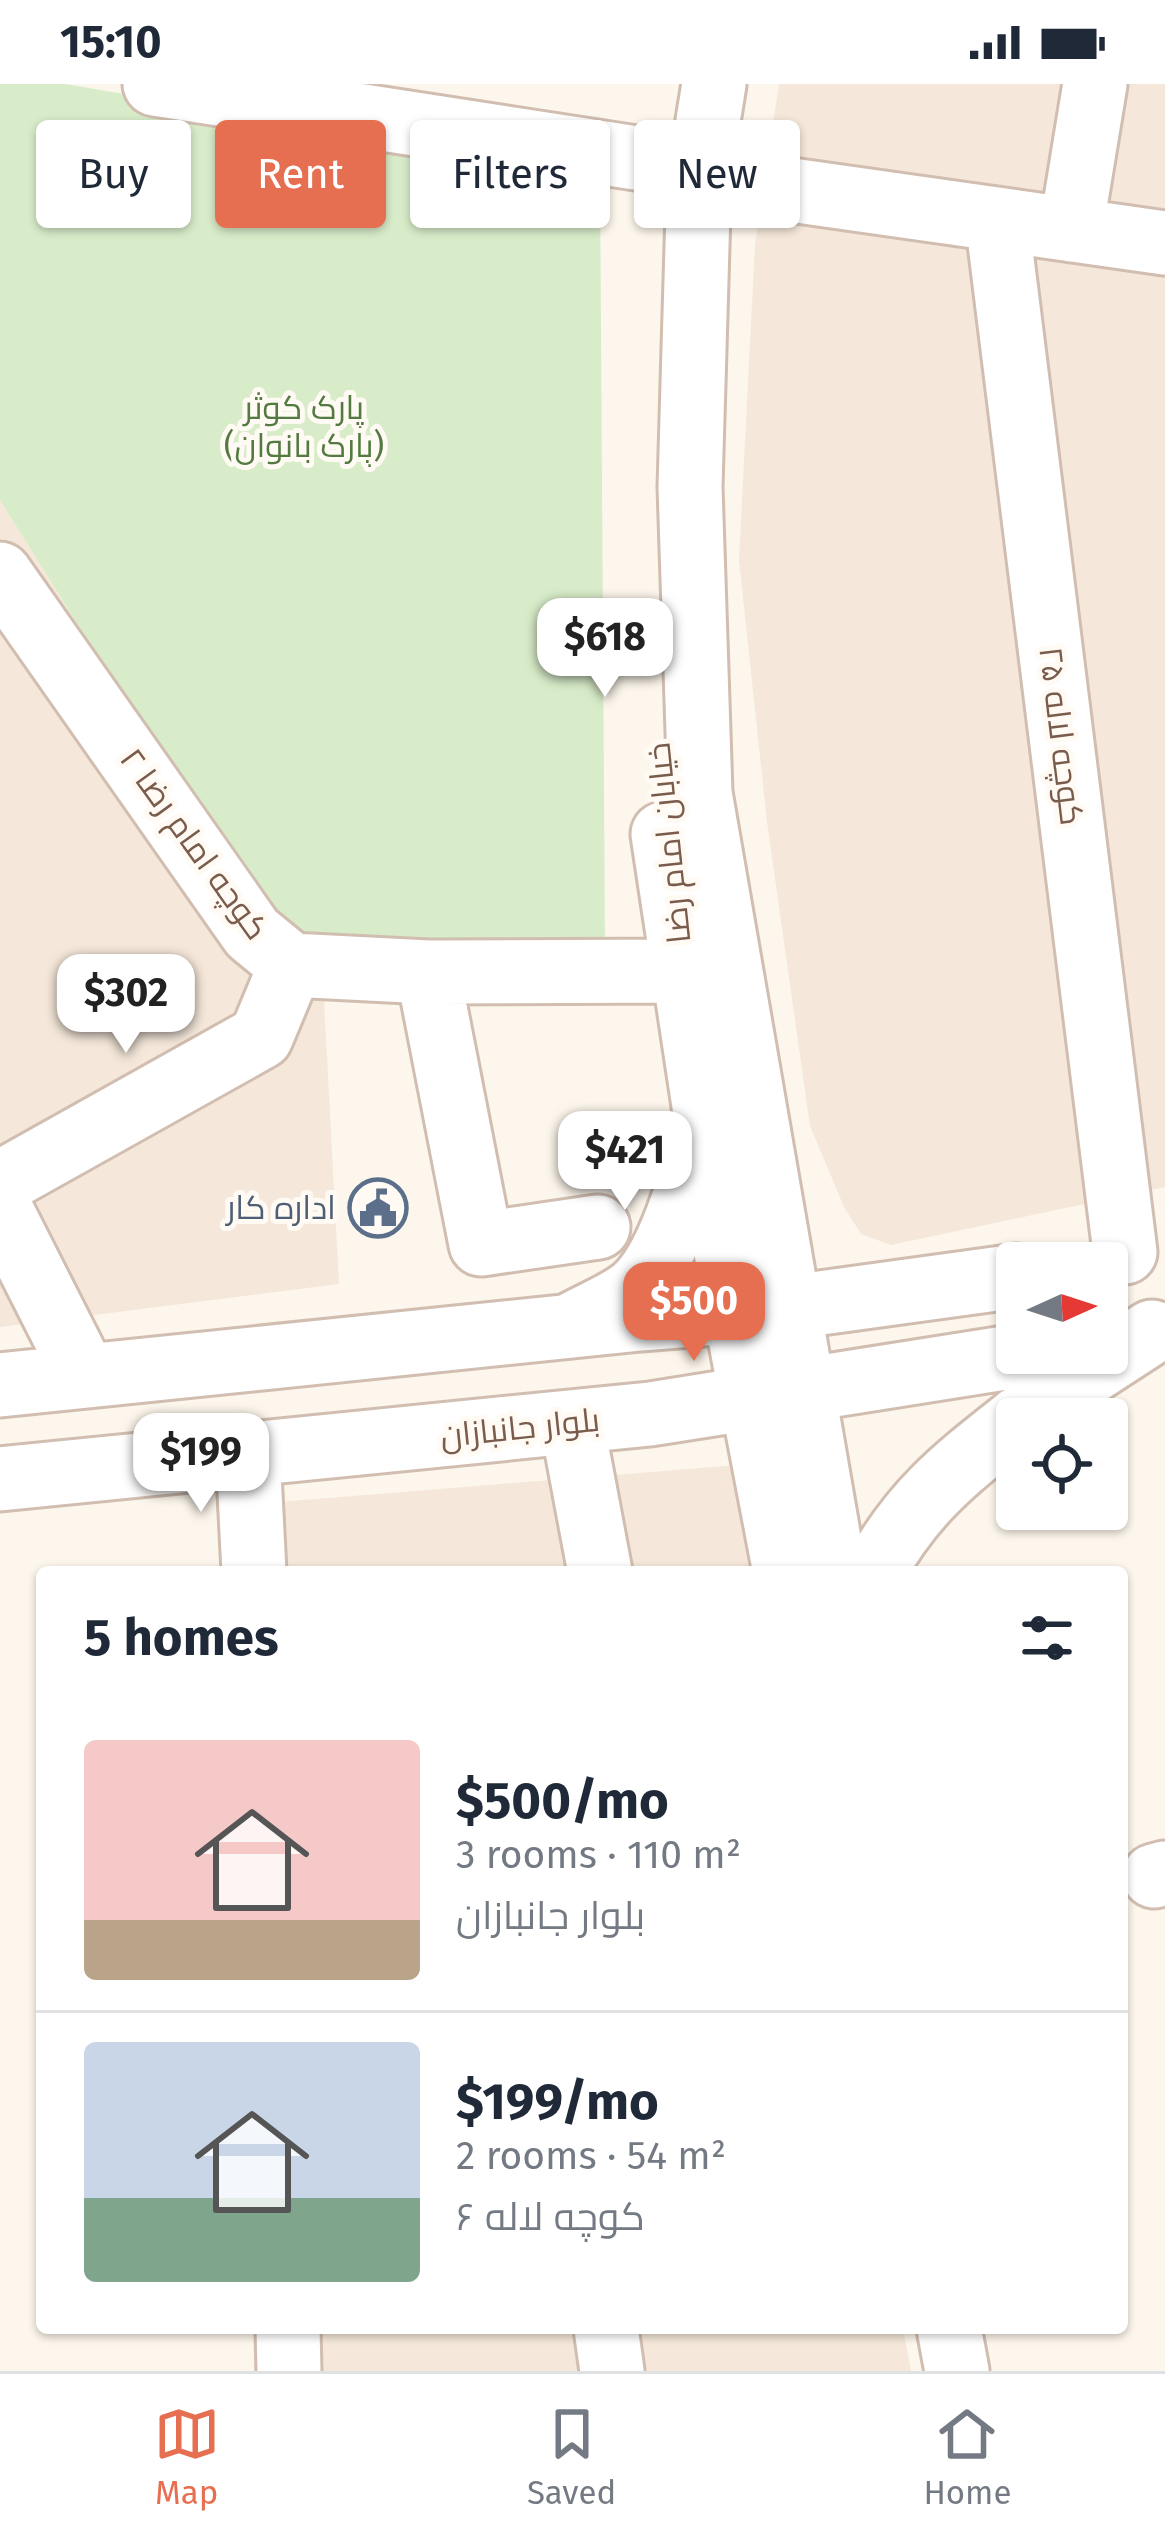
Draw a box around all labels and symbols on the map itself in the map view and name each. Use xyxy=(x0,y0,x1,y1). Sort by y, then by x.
park label: پارک کوثر (پارک بانوان) xyxy=(224,388,384,467)
pin: $618 xyxy=(534,598,676,700)
street label: کوچه لاله ۲۵ xyxy=(1029,645,1092,828)
street label: خیابان امام رضا xyxy=(639,740,701,945)
street label: کوچه امام رضا ۲ xyxy=(110,741,277,949)
pin: $302 xyxy=(55,954,197,1056)
pin: $421 xyxy=(554,1111,696,1213)
public building icon: اداره کار xyxy=(347,1177,409,1239)
place label: اداره کار xyxy=(225,1188,336,1228)
north arrow xyxy=(996,1242,1128,1374)
pin: $500 xyxy=(623,1262,765,1364)
street label: بلوار جانبازان xyxy=(438,1400,602,1456)
pin: $199 xyxy=(130,1413,272,1515)

